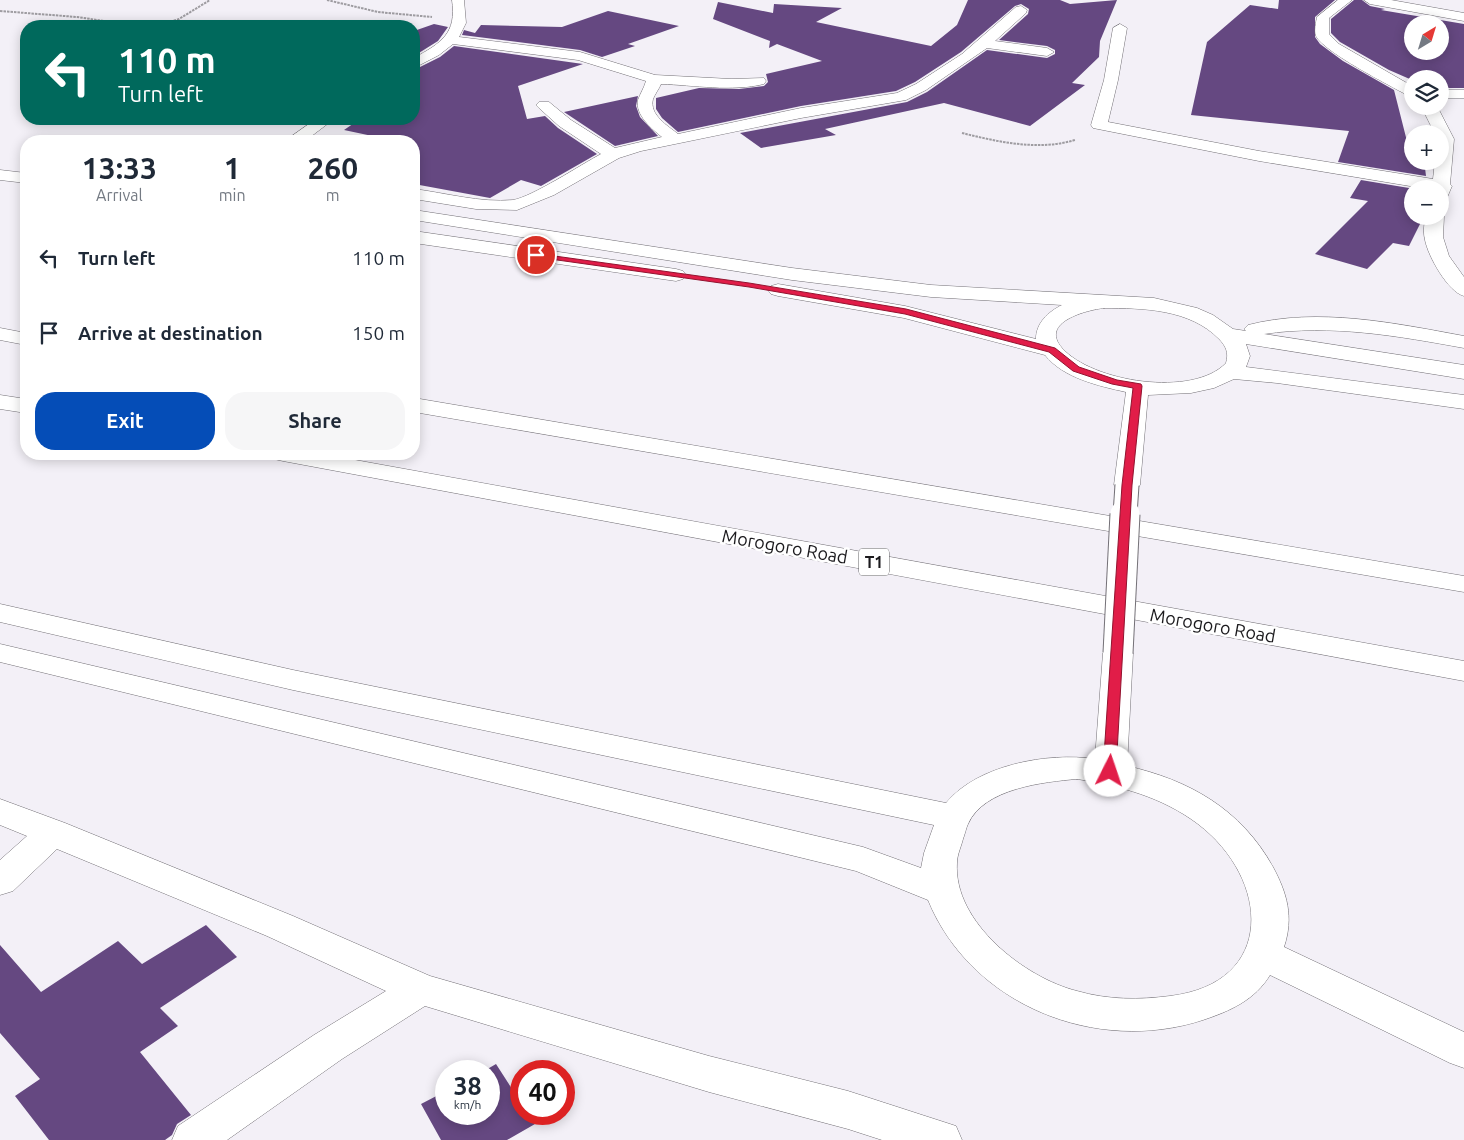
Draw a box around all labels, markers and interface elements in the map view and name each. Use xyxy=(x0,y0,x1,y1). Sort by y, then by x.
north arrow xyxy=(1404,15,1449,60)
map controls xyxy=(1404,15,1449,225)
icon: left xyxy=(35,40,100,105)
text: 110 m xyxy=(118,40,216,80)
button: layers xyxy=(1404,70,1449,115)
text: Turn left xyxy=(118,81,203,106)
button: + xyxy=(1404,125,1449,170)
text: 13:33 xyxy=(82,151,157,185)
text: 1 xyxy=(224,151,241,185)
text: 260 xyxy=(307,151,358,185)
button: − xyxy=(1404,180,1449,225)
text: Arrival xyxy=(96,186,143,204)
text: min xyxy=(219,186,246,204)
text: m xyxy=(326,186,340,204)
pin xyxy=(515,234,557,276)
icon: arrive xyxy=(522,241,550,269)
icon: left xyxy=(35,244,63,272)
text: Turn left xyxy=(78,247,156,269)
text: 110 m xyxy=(352,247,405,269)
icon: arrive xyxy=(35,319,63,347)
text: Arrive at destination xyxy=(78,322,263,344)
text: 150 m xyxy=(352,322,405,344)
button: Exit xyxy=(35,392,215,450)
button: Share xyxy=(225,392,405,450)
street label: Morogoro Road xyxy=(721,525,849,567)
road number: T1 xyxy=(859,548,889,576)
street label: Morogoro Road xyxy=(1149,604,1277,646)
position arrow xyxy=(1083,744,1135,796)
speed limit sign: 40 xyxy=(510,1060,575,1125)
text: 38 xyxy=(453,1072,482,1100)
text: km/h xyxy=(454,1098,481,1111)

